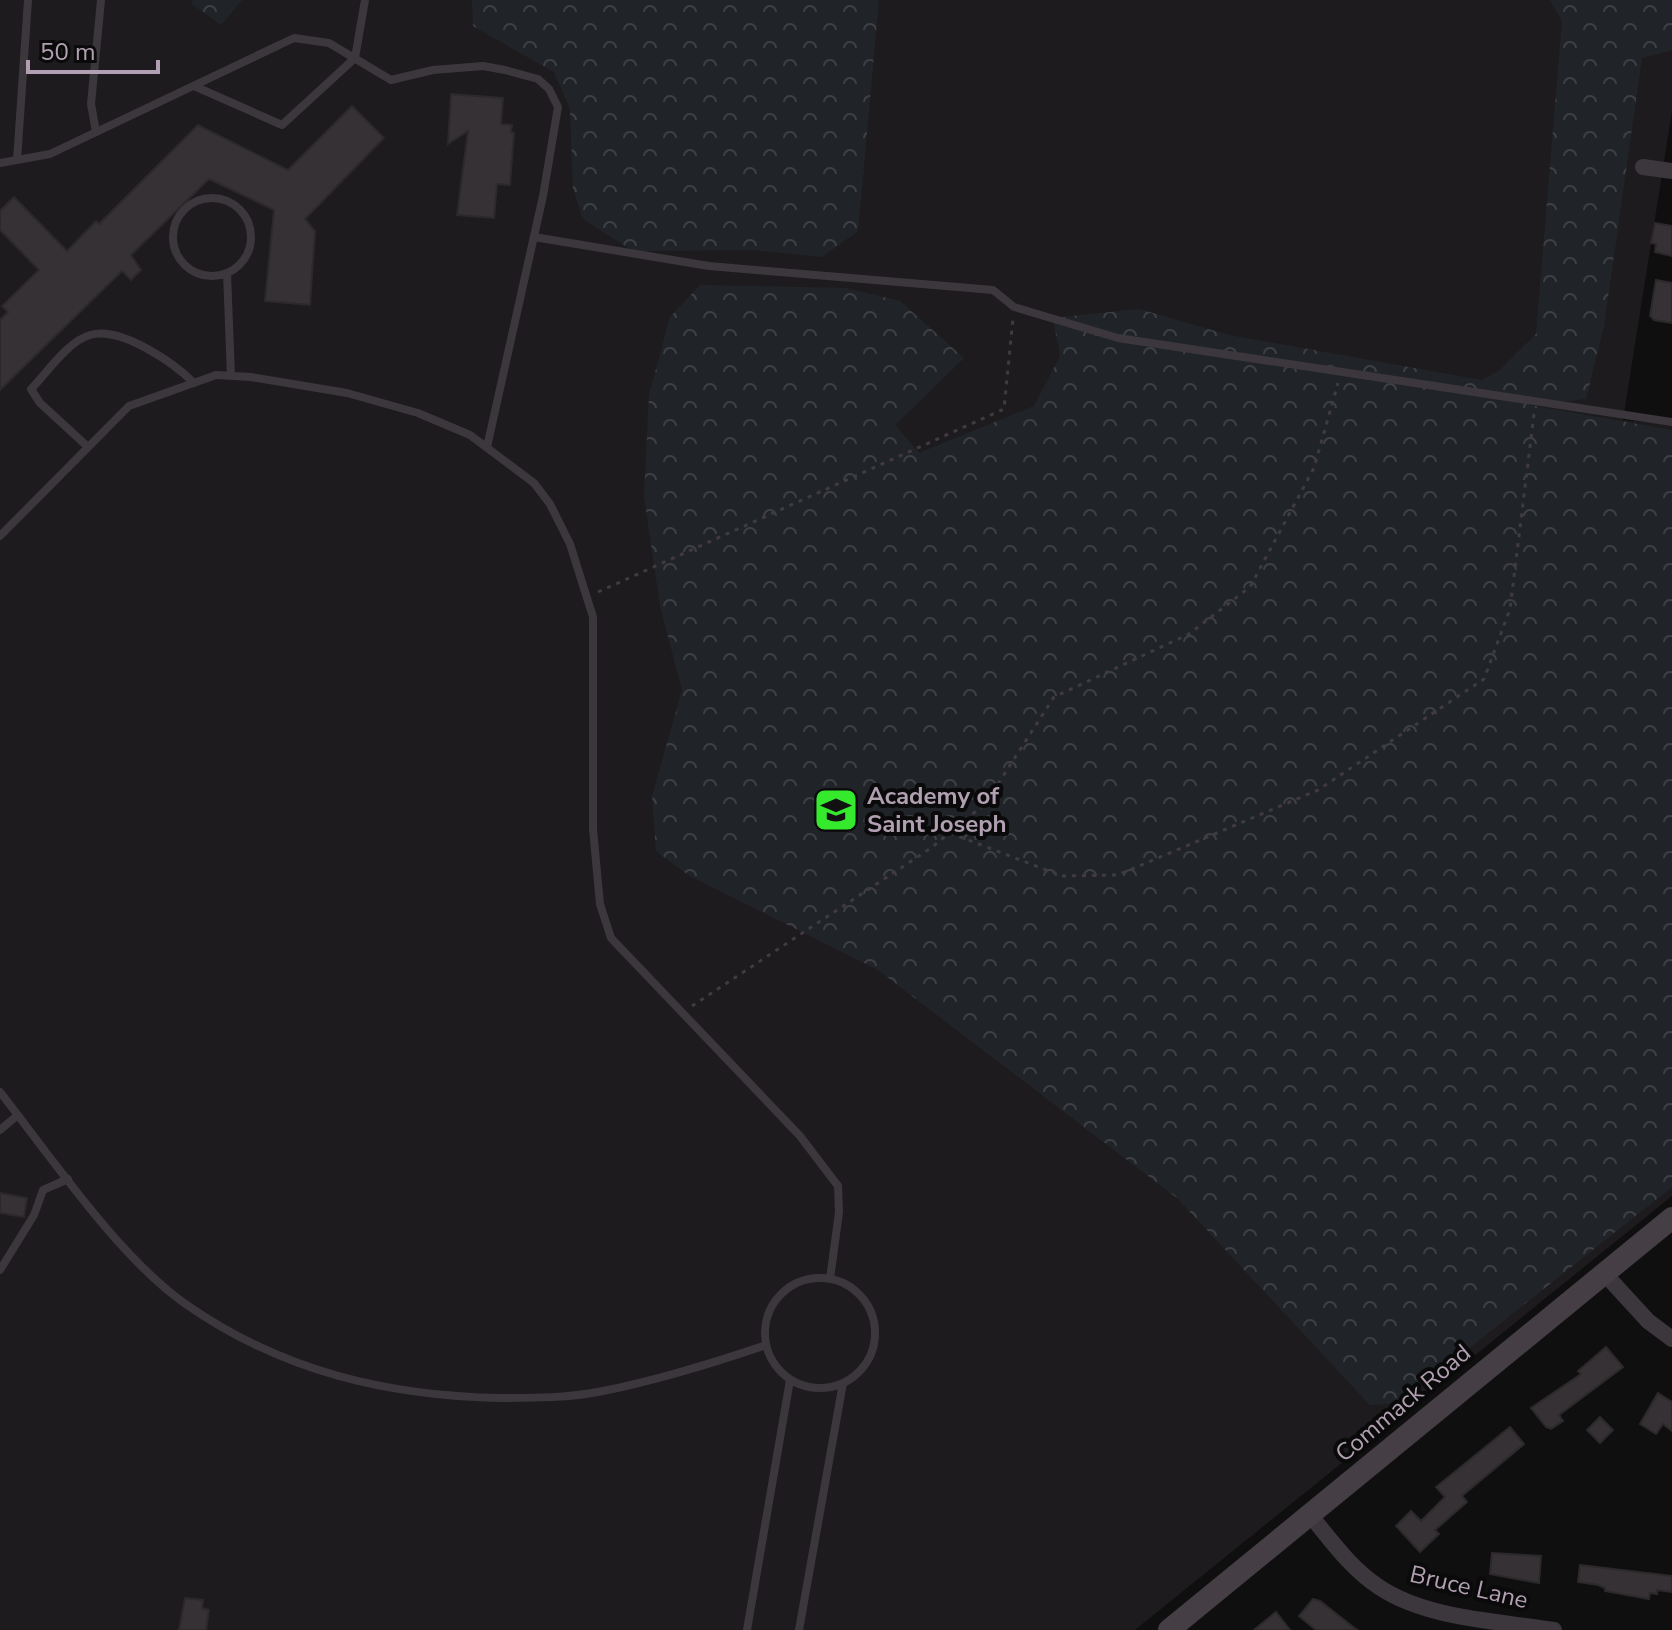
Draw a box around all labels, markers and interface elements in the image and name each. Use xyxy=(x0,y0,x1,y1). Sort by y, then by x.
scale bar xyxy=(28,24,158,74)
text: 50 m xyxy=(40,36,96,68)
place label: Academy of Saint Joseph xyxy=(867,780,1007,840)
school or university icon: Academy of Saint Joseph xyxy=(812,786,860,834)
street label: Commack Road xyxy=(1329,1337,1477,1469)
street label: Bruce Lane xyxy=(1407,1558,1531,1616)

